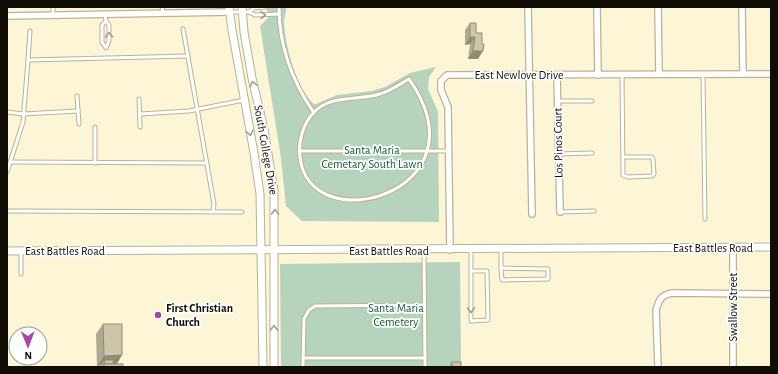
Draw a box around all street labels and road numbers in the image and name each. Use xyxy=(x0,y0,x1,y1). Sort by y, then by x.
street label: East Newlove Drive xyxy=(475,69,563,81)
street label: South College Drive xyxy=(252,104,280,196)
street label: Los Pinos Court xyxy=(551,108,565,178)
street label: East Battles Road xyxy=(673,242,753,254)
street label: East Battles Road xyxy=(25,245,105,257)
street label: East Battles Road xyxy=(349,245,429,257)
street label: Swallow Street xyxy=(727,272,739,341)

